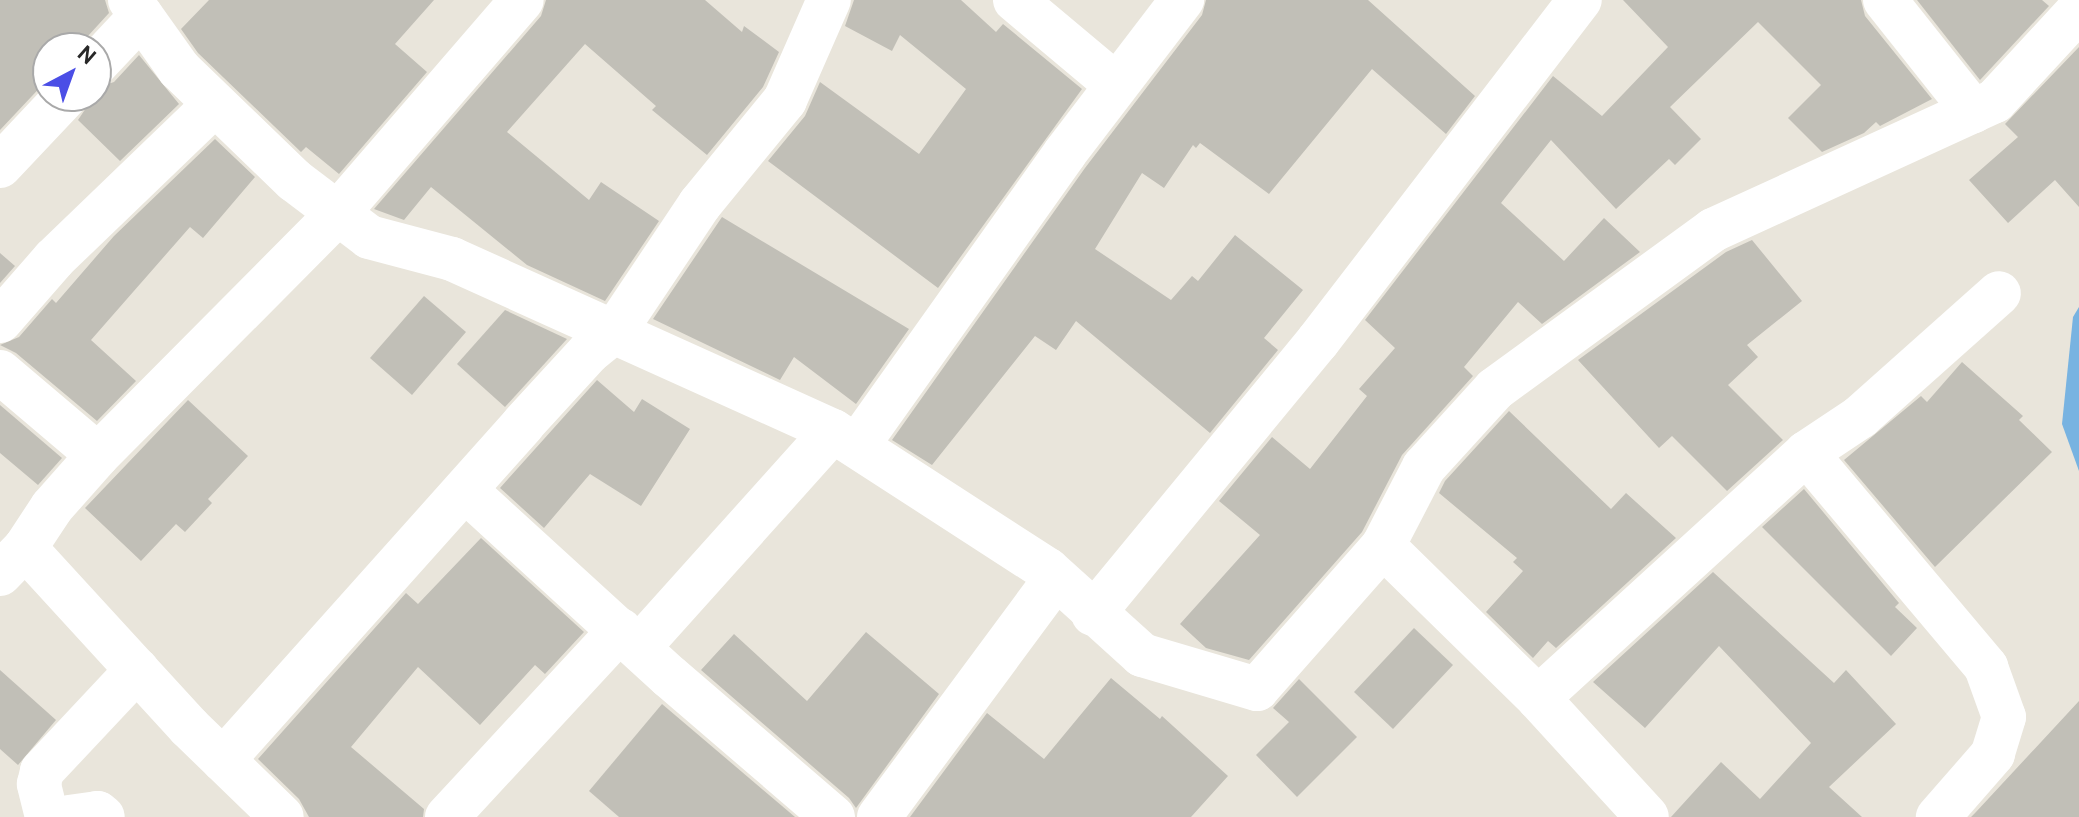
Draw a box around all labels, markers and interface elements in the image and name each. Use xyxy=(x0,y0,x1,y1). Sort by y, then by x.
north arrow xyxy=(32,32,112,112)
text: N xyxy=(72,40,101,70)

